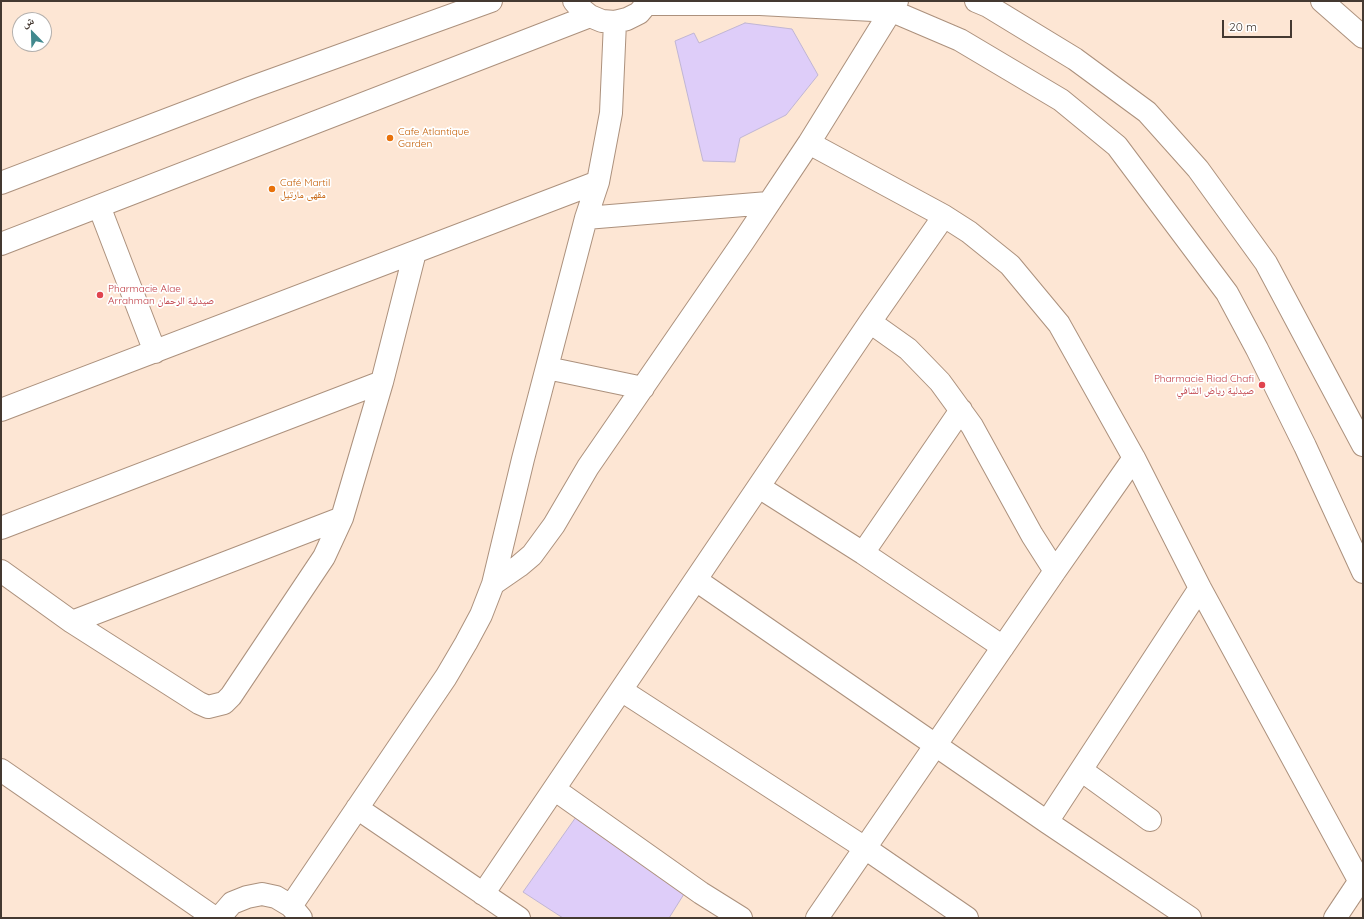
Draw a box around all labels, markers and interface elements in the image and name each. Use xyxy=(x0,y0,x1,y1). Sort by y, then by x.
north arrow xyxy=(12,12,52,52)
scale bar xyxy=(1224,12,1294,38)
text: ش xyxy=(20,13,36,31)
text: 20 m xyxy=(1229,19,1257,34)
place label: Cafe Atlantique Garden xyxy=(398,126,469,150)
marker: Cafe Atlantique Garden xyxy=(385,133,395,143)
place label: Café Martil مقهى مارتيل xyxy=(280,177,330,200)
marker: Café Martil مقهى مارتيل xyxy=(267,184,277,194)
place label: Pharmacie Alae Arrahman صيدلية الرحمان xyxy=(108,283,214,306)
marker: Pharmacie Alae Arrahman صيدلية الرحمان xyxy=(95,290,105,300)
place label: Pharmacie Riad Chafi صيدلية رياض الشافي xyxy=(1154,373,1254,396)
marker: Pharmacie Riad Chafi صيدلية رياض الشافي xyxy=(1257,380,1267,390)

